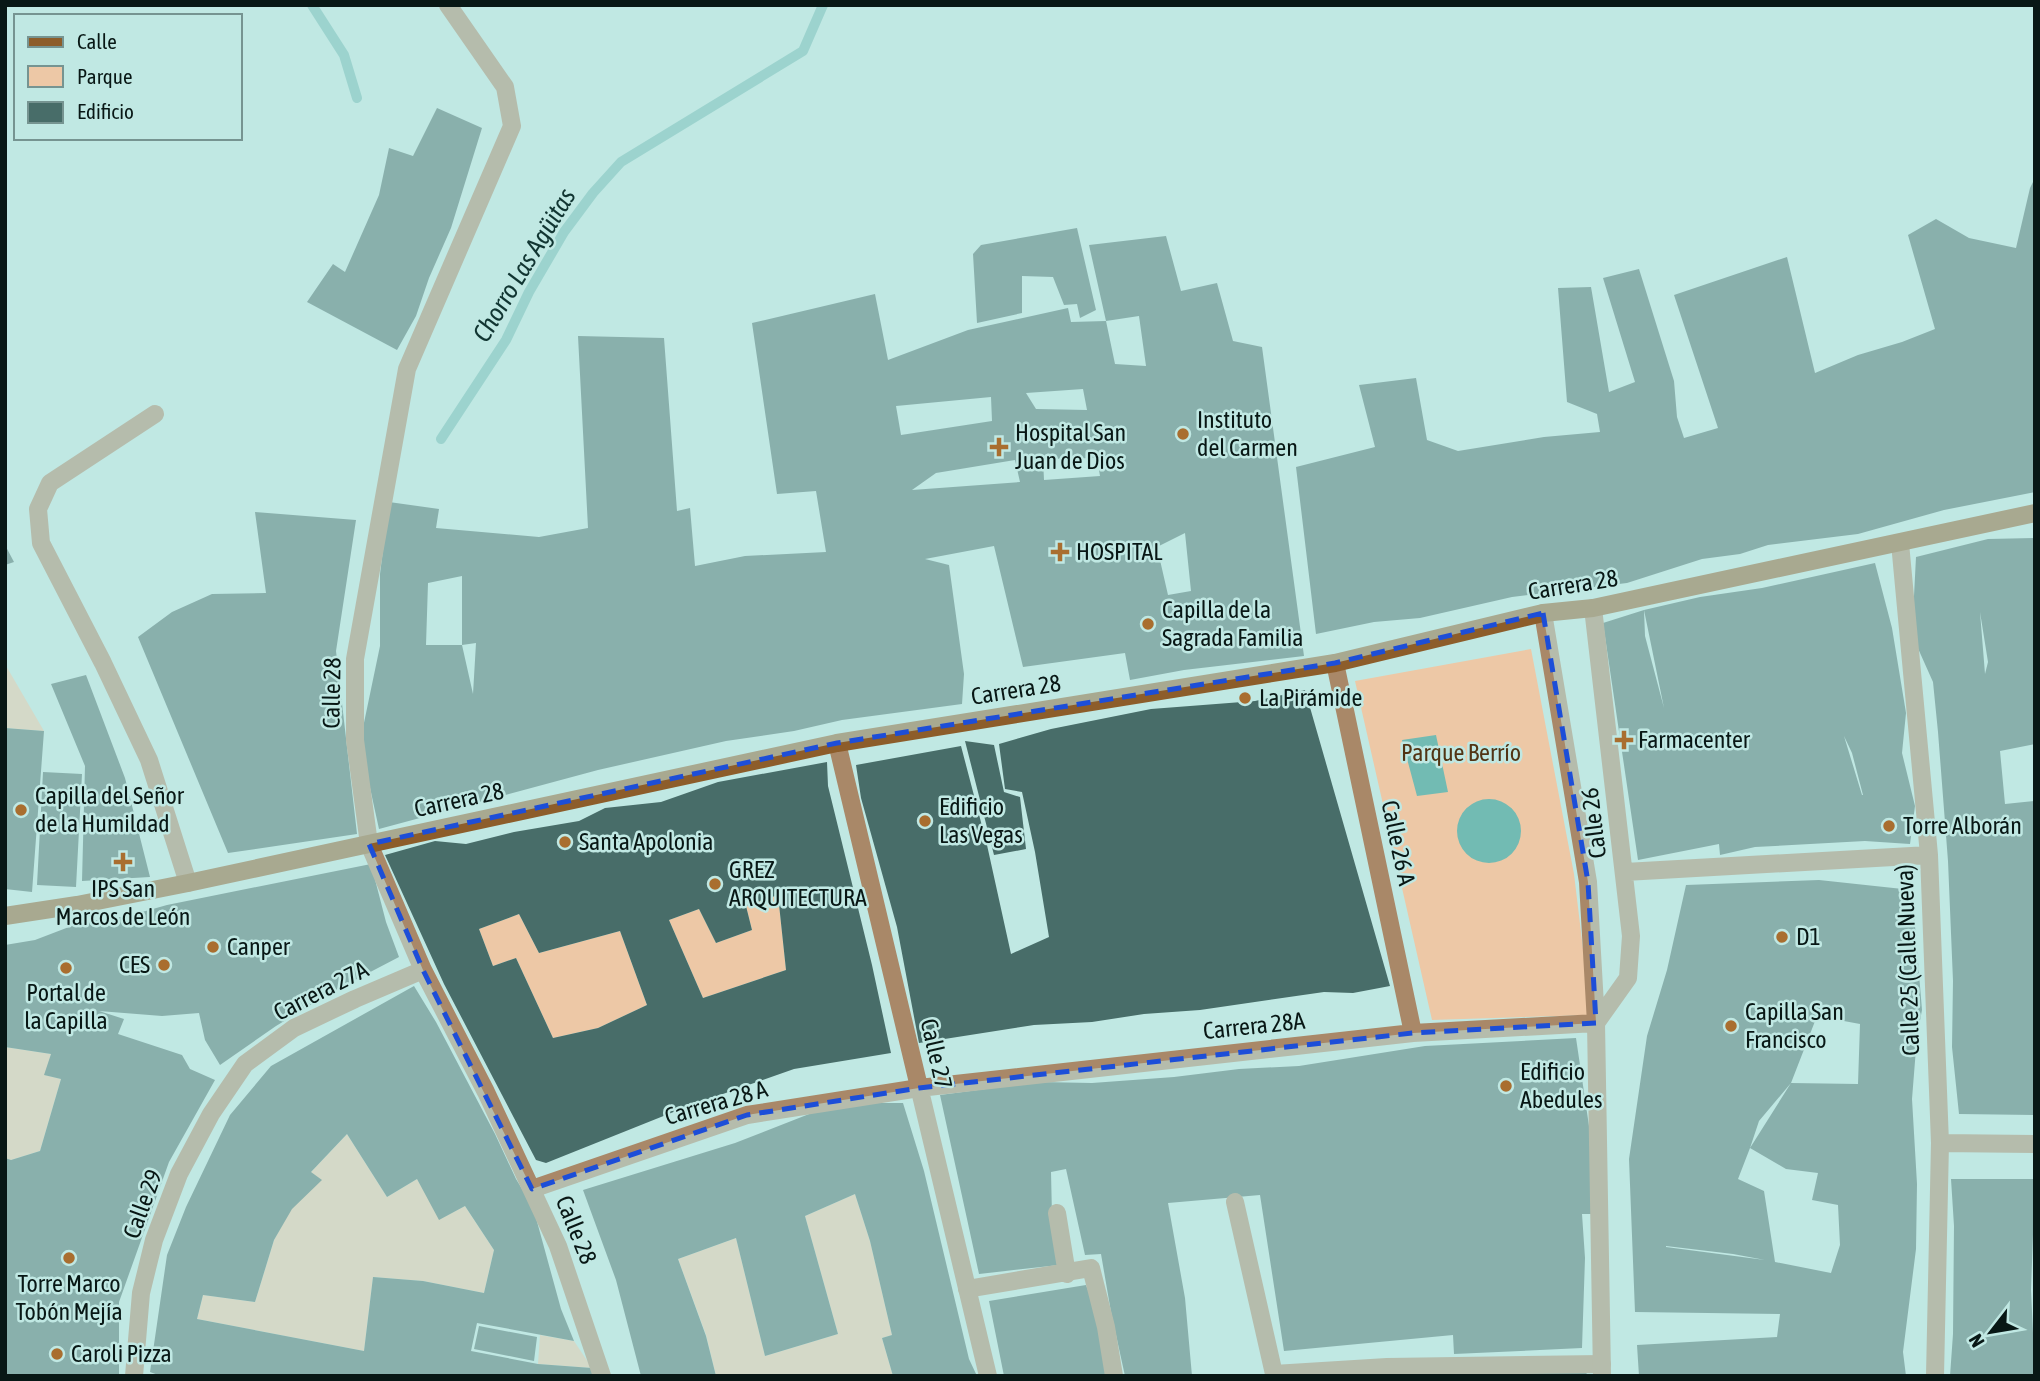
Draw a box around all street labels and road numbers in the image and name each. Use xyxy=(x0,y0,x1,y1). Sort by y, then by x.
street label: Carrera 28 xyxy=(1526,564,1620,605)
street label: Calle 28 xyxy=(317,657,346,729)
street label: Carrera 28 xyxy=(969,669,1063,710)
street label: Carrera 28 xyxy=(412,777,506,822)
street label: Calle 26 xyxy=(1576,786,1611,860)
street label: Calle 26 A xyxy=(1376,798,1421,888)
street label: Calle 25 (Calle Nueva) xyxy=(1891,864,1924,1056)
street label: Carrera 27A xyxy=(269,955,373,1026)
street label: Carrera 28A xyxy=(1202,1007,1307,1044)
street label: Calle 27 xyxy=(915,1016,958,1092)
street label: Carrera 28 A xyxy=(661,1075,771,1130)
street label: Calle 29 xyxy=(118,1166,167,1242)
street label: Calle 28 xyxy=(551,1192,602,1268)

